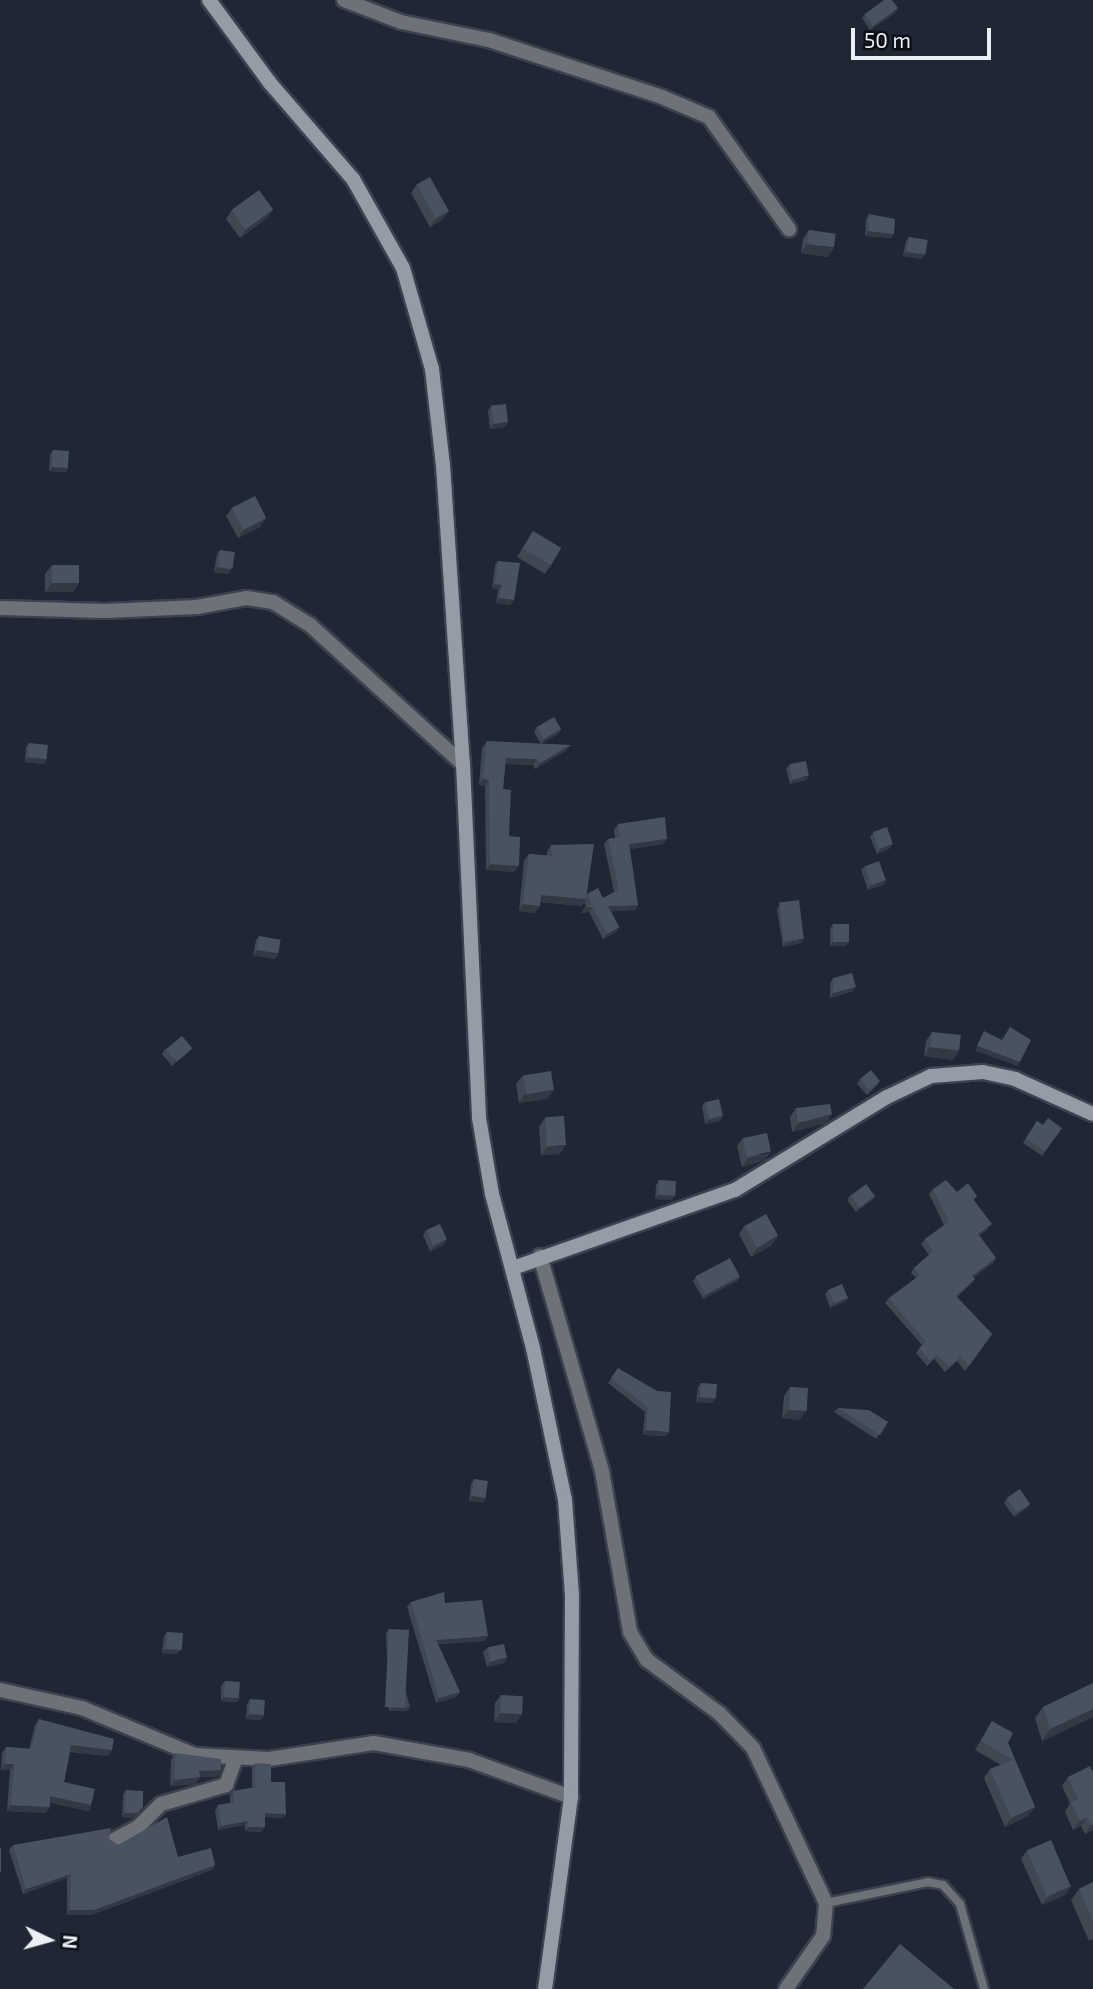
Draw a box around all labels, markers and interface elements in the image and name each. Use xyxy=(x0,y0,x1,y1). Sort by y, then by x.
scale bar xyxy=(855,14,995,58)
text: 50 m xyxy=(864,27,911,52)
north arrow xyxy=(14,1905,84,1975)
text: N xyxy=(58,1934,82,1950)

